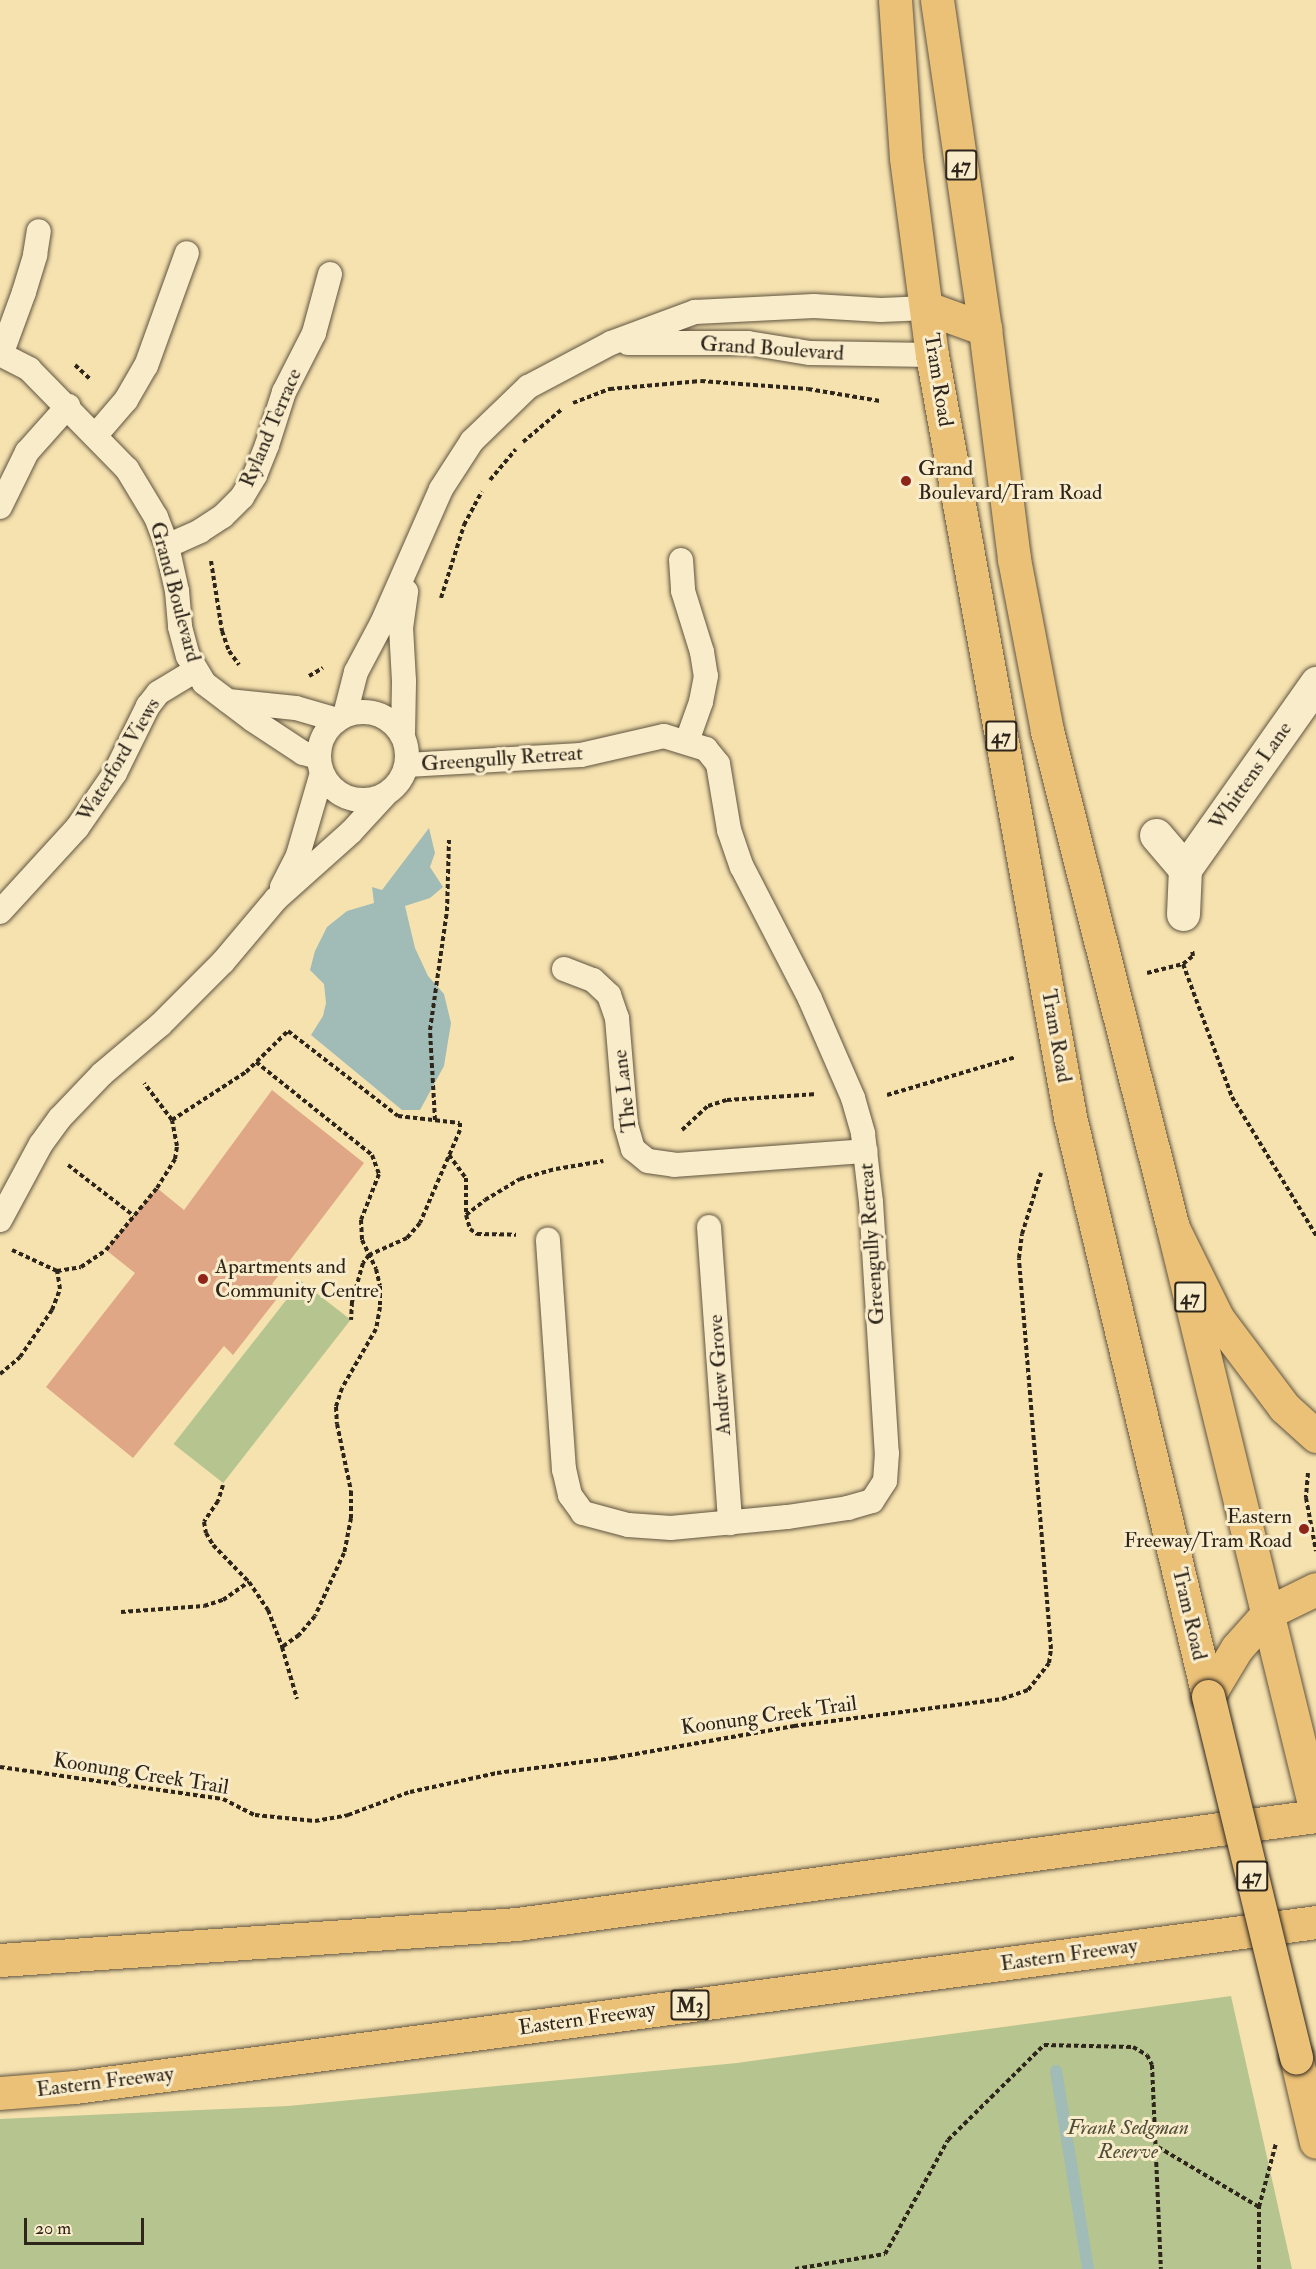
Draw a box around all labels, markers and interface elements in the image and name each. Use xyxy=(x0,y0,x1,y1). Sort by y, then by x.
road number: 47 xyxy=(944,148,978,182)
street label: Grand Boulevard xyxy=(699,331,845,367)
street label: Tram Road xyxy=(918,331,958,429)
street label: Ryland Terrace xyxy=(235,365,307,491)
place label: Grand Boulevard/Tram Road xyxy=(918,456,1102,506)
marker: Grand Boulevard/Tram Road xyxy=(899,474,913,488)
street label: Grand Boulevard xyxy=(144,519,206,665)
street label: Waterford Views xyxy=(72,694,166,826)
street label: Whittens Lane xyxy=(1204,717,1298,835)
road number: 47 xyxy=(984,719,1018,753)
street label: Greengully Retreat xyxy=(420,741,584,777)
street label: Tram Road xyxy=(1035,987,1077,1085)
street label: The Lane xyxy=(607,1048,643,1134)
street label: Greengully Retreat xyxy=(854,1162,890,1326)
place label: Apartments and Community Centre xyxy=(215,1254,379,1304)
marker: Apartments and Community Centre xyxy=(196,1272,210,1286)
road number: 47 xyxy=(1174,1280,1206,1314)
street label: Andrew Grove xyxy=(703,1314,737,1436)
place label: Eastern Freeway/Tram Road xyxy=(1124,1504,1292,1554)
marker: Eastern Freeway/Tram Road xyxy=(1297,1522,1311,1536)
street label: Tram Road xyxy=(1166,1565,1212,1663)
street label: Koonung Creek Trail xyxy=(679,1691,859,1741)
street label: Koonung Creek Trail xyxy=(51,1748,231,1800)
road number: 47 xyxy=(1236,1859,1268,1893)
street label: Eastern Freeway xyxy=(999,1933,1139,1977)
road number: M3 xyxy=(669,1988,711,2022)
street label: Eastern Freeway xyxy=(517,1997,657,2041)
street label: Eastern Freeway xyxy=(35,2061,175,2103)
park label: Frank Sedgman Reserve xyxy=(1067,2115,1189,2165)
scale bar xyxy=(27,2206,147,2244)
text: 20 m xyxy=(35,2217,71,2240)

